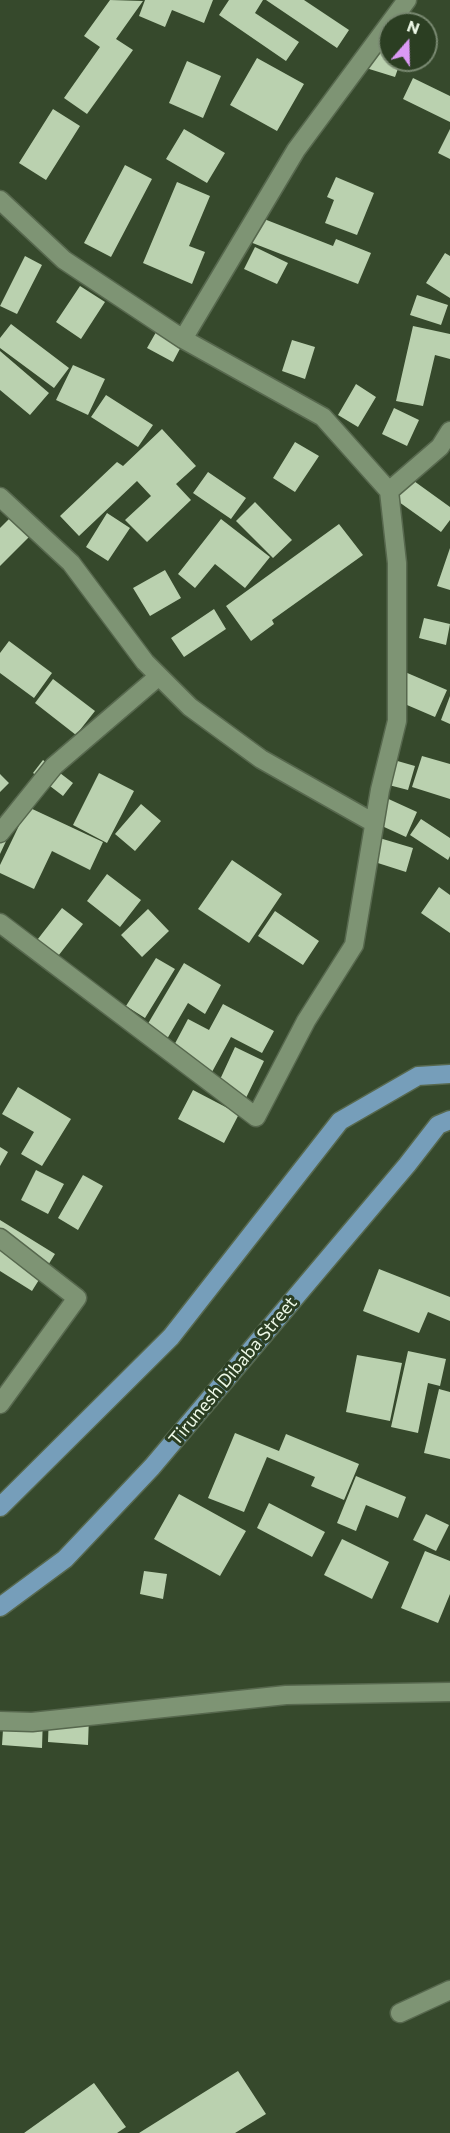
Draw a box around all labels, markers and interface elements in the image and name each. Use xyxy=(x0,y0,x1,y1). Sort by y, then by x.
north arrow xyxy=(378,12,438,72)
text: N xyxy=(405,16,423,37)
street label: Tirunesh Dibaba Street xyxy=(164,1292,302,1450)

